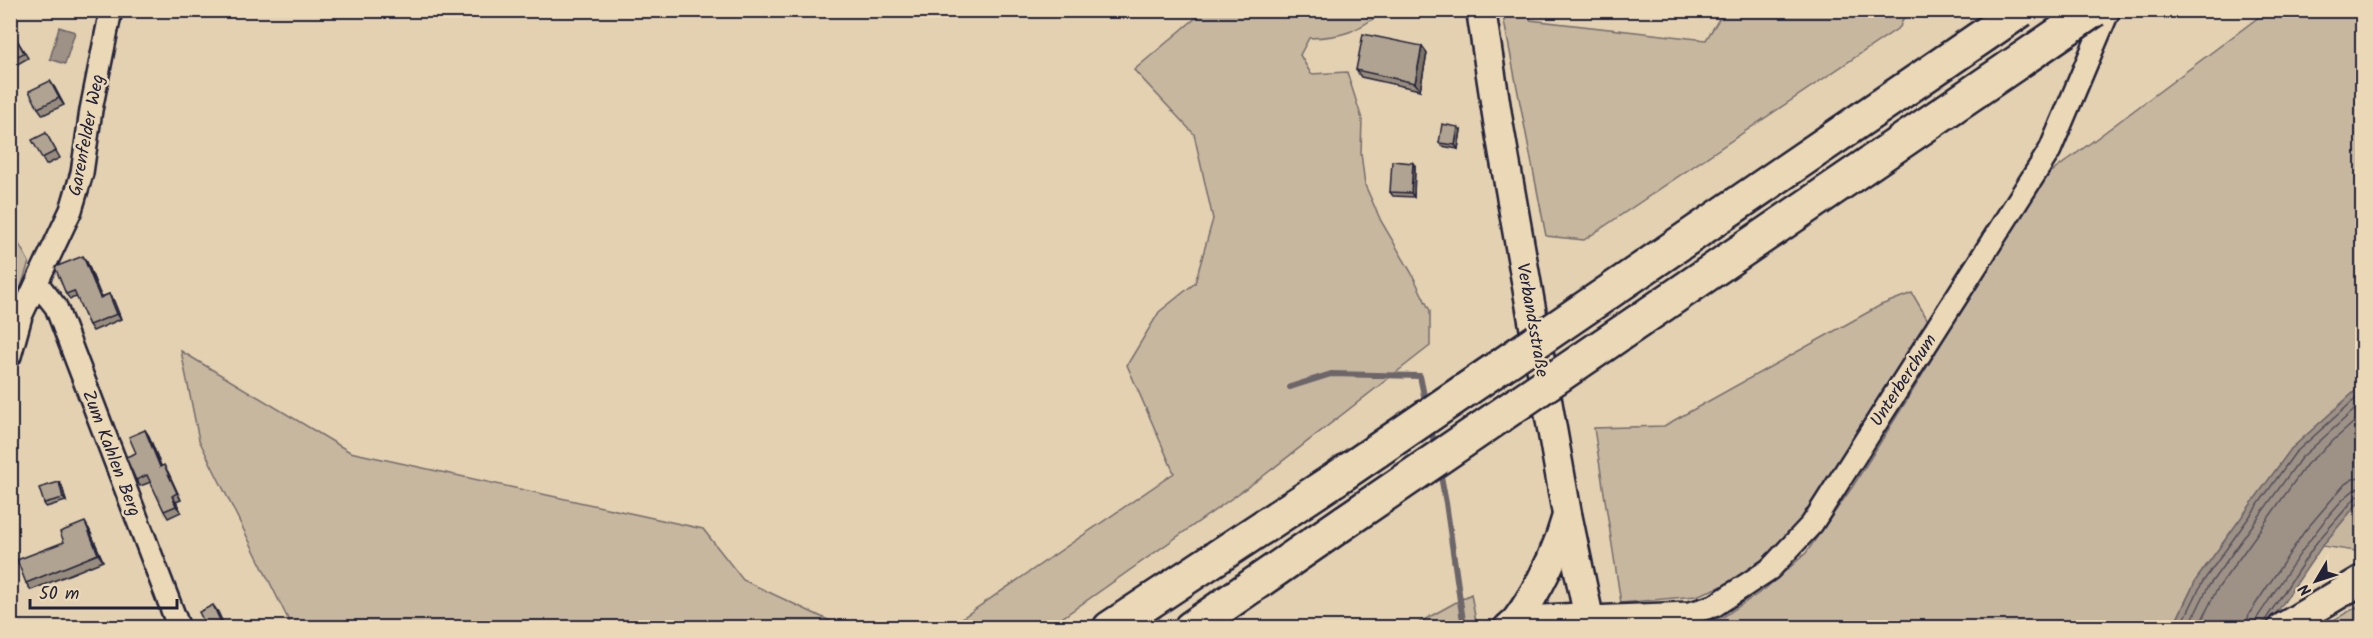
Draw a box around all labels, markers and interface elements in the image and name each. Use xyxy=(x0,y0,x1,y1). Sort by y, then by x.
street label: Garenfelder Weg xyxy=(61,72,113,199)
street label: Verbandsstraße xyxy=(1507,261,1556,380)
street label: Unterberchum xyxy=(1863,329,1945,433)
street label: Zum Kahlen Berg xyxy=(73,386,148,521)
north arrow xyxy=(2286,551,2346,611)
scale bar xyxy=(30,572,177,610)
text: N xyxy=(2293,578,2318,601)
text: 50 m xyxy=(39,580,79,609)

